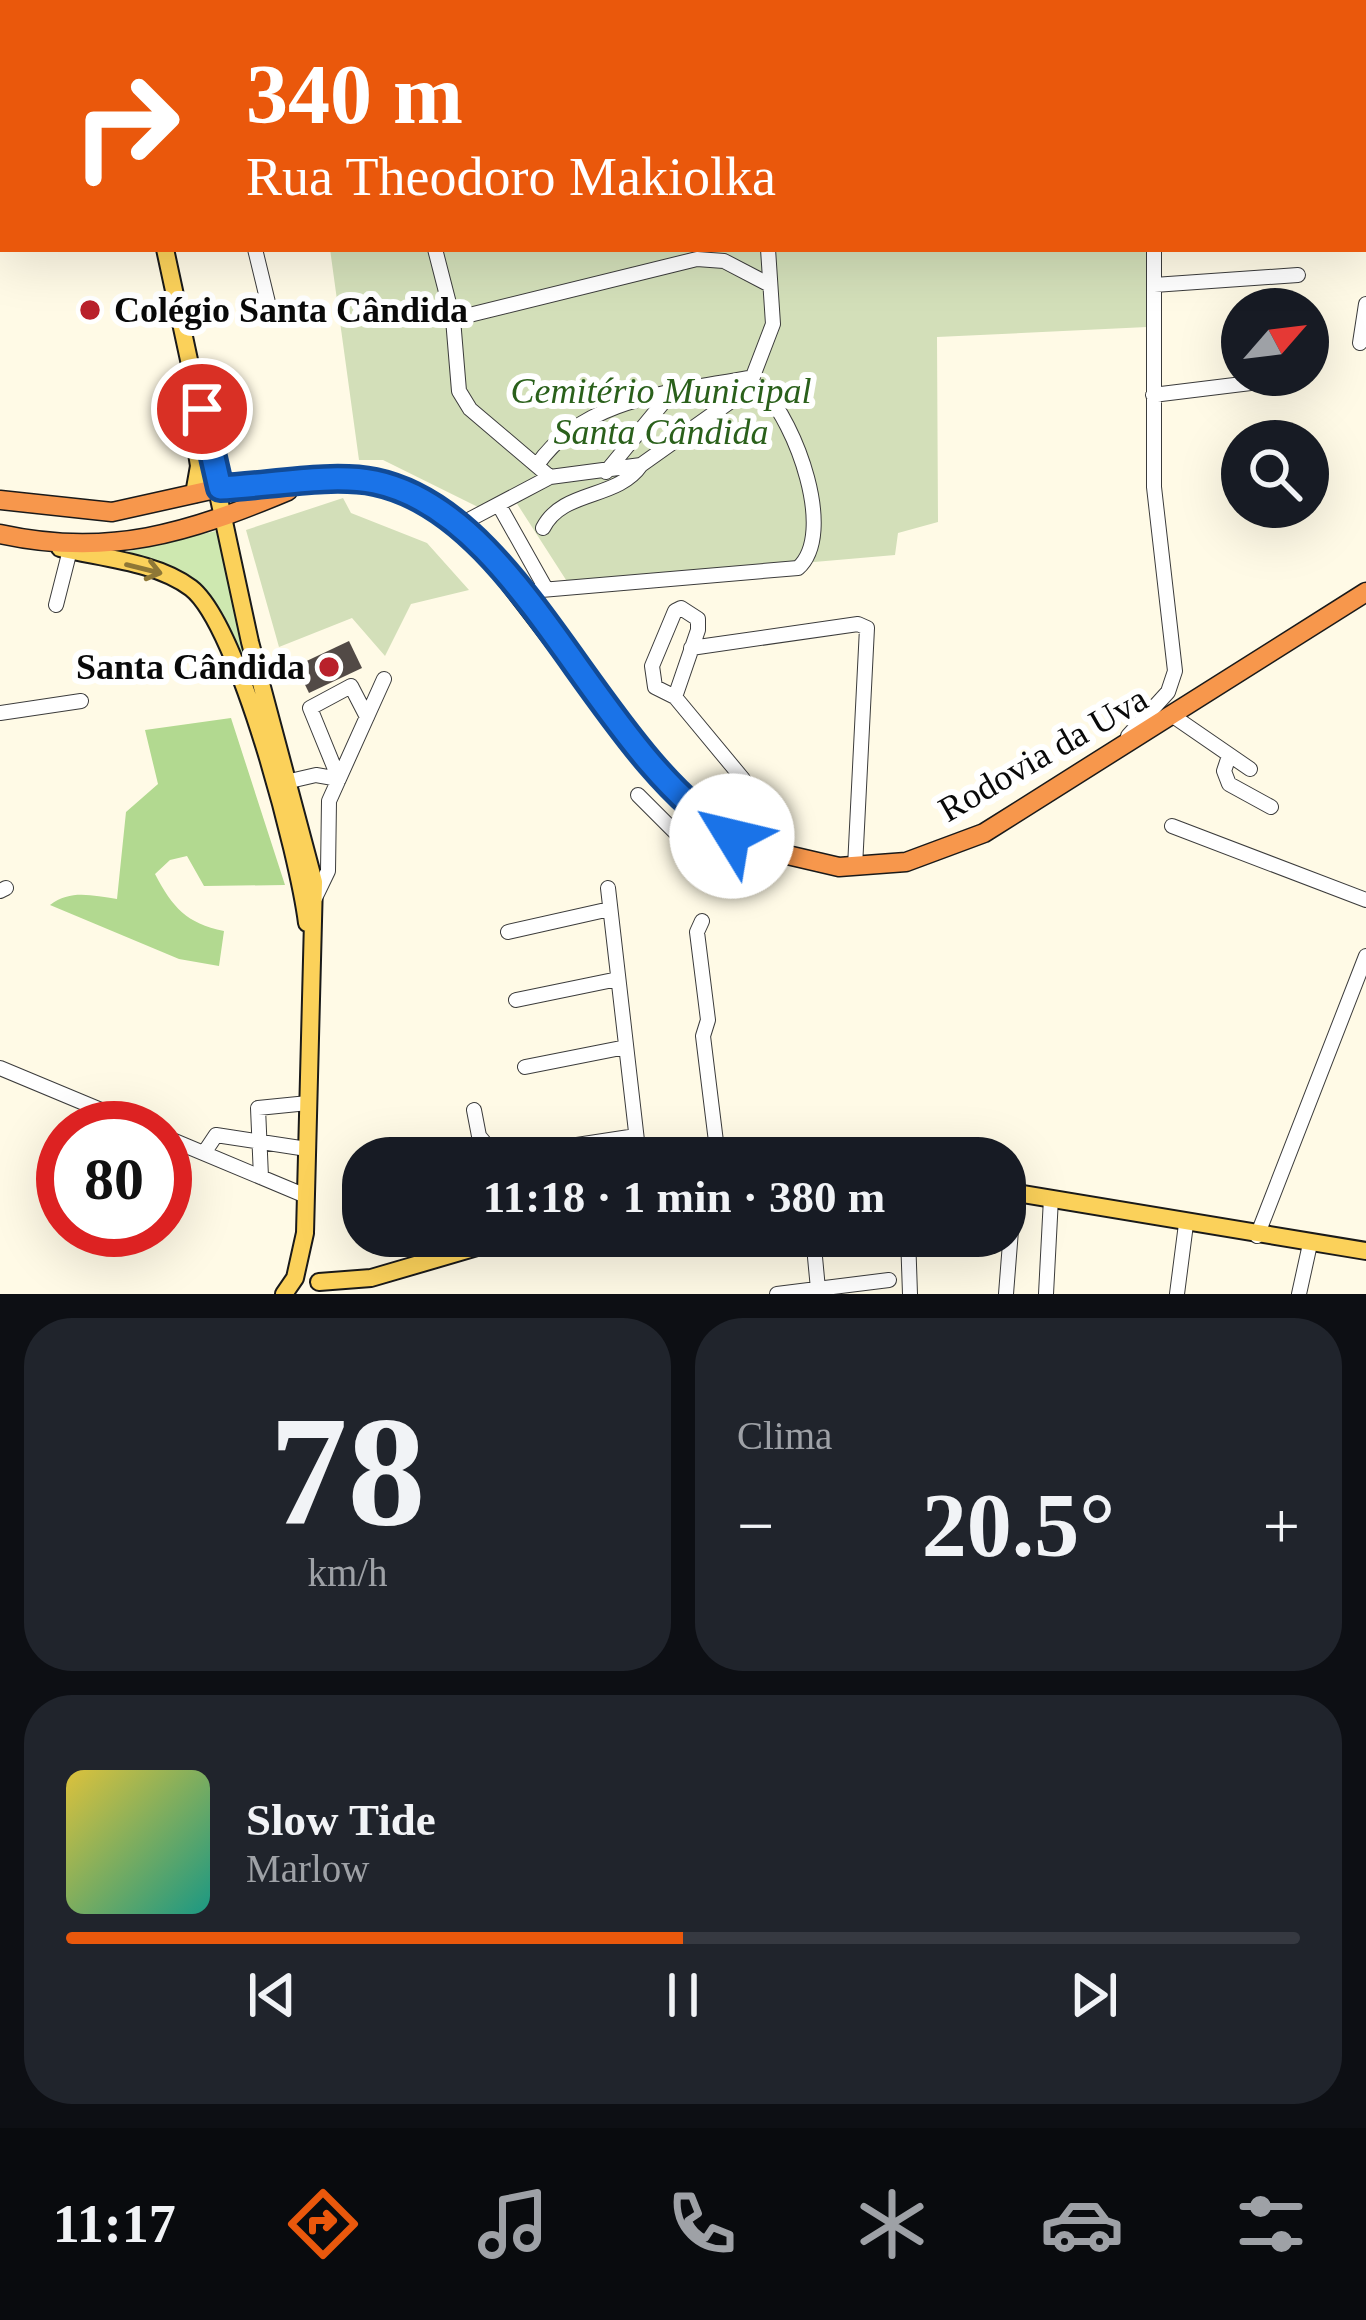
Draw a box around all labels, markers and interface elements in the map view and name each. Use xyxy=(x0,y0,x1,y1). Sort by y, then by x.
icon: right xyxy=(48,48,204,204)
text: 340 m xyxy=(246,48,463,141)
text: Rua Theodoro Makiolka xyxy=(246,147,776,207)
north arrow xyxy=(1221,288,1329,396)
map controls xyxy=(1221,288,1329,528)
place label: Colégio Santa Cândida xyxy=(114,290,468,330)
marker: Colégio Santa Cândida xyxy=(77,297,103,323)
pin xyxy=(151,358,253,460)
park label: Cemitério Municipal Santa Cândida xyxy=(511,371,811,452)
icon: arrive xyxy=(169,376,235,442)
button: search xyxy=(1221,420,1329,528)
one-way arrow xyxy=(124,559,162,581)
place label: Santa Cândida xyxy=(76,647,305,687)
marker: Santa Cândida xyxy=(316,654,342,680)
street label: Rodovia da Uva xyxy=(932,678,1154,830)
position arrow xyxy=(669,773,795,899)
speed limit sign: 80 xyxy=(36,1101,192,1257)
text: 11:18 · 1 min · 380 m xyxy=(483,1172,885,1222)
text: 78 xyxy=(270,1385,426,1558)
text: Clima xyxy=(737,1414,832,1457)
text: 20.5° xyxy=(922,1476,1115,1575)
text: − xyxy=(737,1489,774,1562)
text: + xyxy=(1263,1489,1300,1562)
text: km/h xyxy=(307,1551,388,1594)
text: Slow Tide xyxy=(246,1795,436,1845)
text: Marlow xyxy=(246,1847,369,1890)
icon: previous xyxy=(239,1962,305,2028)
icon: pause xyxy=(650,1962,716,2028)
icon: next xyxy=(1061,1962,1127,2028)
icon: directions xyxy=(281,2182,365,2266)
icon: music xyxy=(471,2182,555,2266)
icon: phone xyxy=(660,2182,744,2266)
icon: climate xyxy=(850,2182,934,2266)
icon: car xyxy=(1040,2182,1124,2266)
icon: filters xyxy=(1229,2182,1313,2266)
text: 11:17 xyxy=(53,2194,176,2254)

